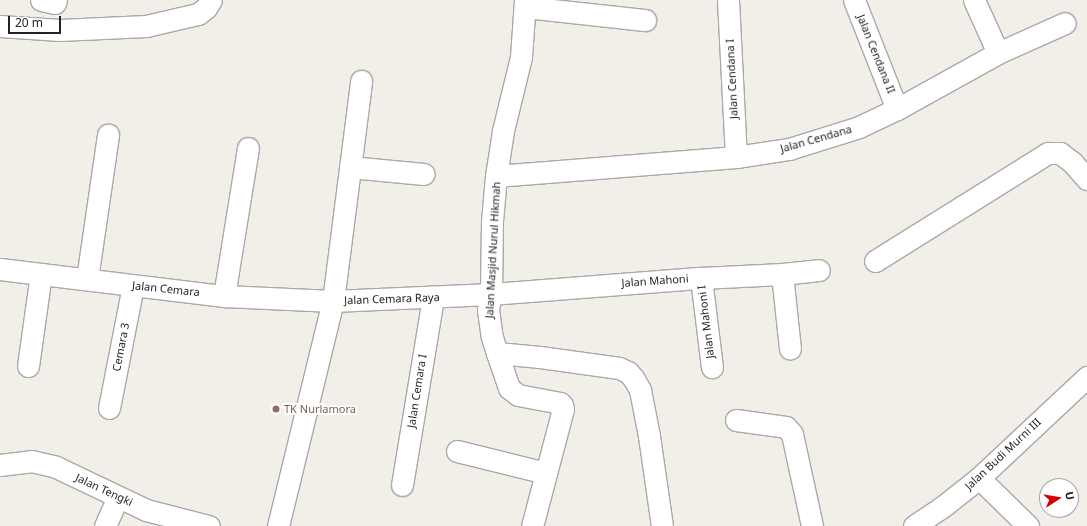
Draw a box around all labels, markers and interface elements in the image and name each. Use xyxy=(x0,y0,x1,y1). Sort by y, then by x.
scale bar xyxy=(10,8,63,34)
street label: Jalan Cendana II xyxy=(854,13,898,95)
text: 20 m xyxy=(15,14,43,31)
street label: Jalan Cendana I xyxy=(723,39,741,119)
street label: Jalan Cendana xyxy=(779,122,853,156)
street label: Jalan Masjid Nurul Hikmah xyxy=(483,181,503,319)
street label: Jalan Mahoni xyxy=(621,272,689,290)
street label: Jalan Cemara xyxy=(132,279,200,299)
street label: Jalan Mahoni I xyxy=(695,285,717,359)
street label: Jalan Cemara Raya xyxy=(344,291,440,307)
street label: Cemara 3 xyxy=(110,322,132,372)
street label: Jalan Cemara I xyxy=(405,353,429,429)
place label: TK Nurlamora xyxy=(284,402,356,416)
marker: TK Nurlamora xyxy=(271,404,281,414)
street label: Jalan Budi Murni III xyxy=(962,415,1044,493)
street label: Jalan Tengki xyxy=(73,471,135,509)
north arrow xyxy=(1039,478,1079,518)
text: U xyxy=(1062,490,1078,501)

